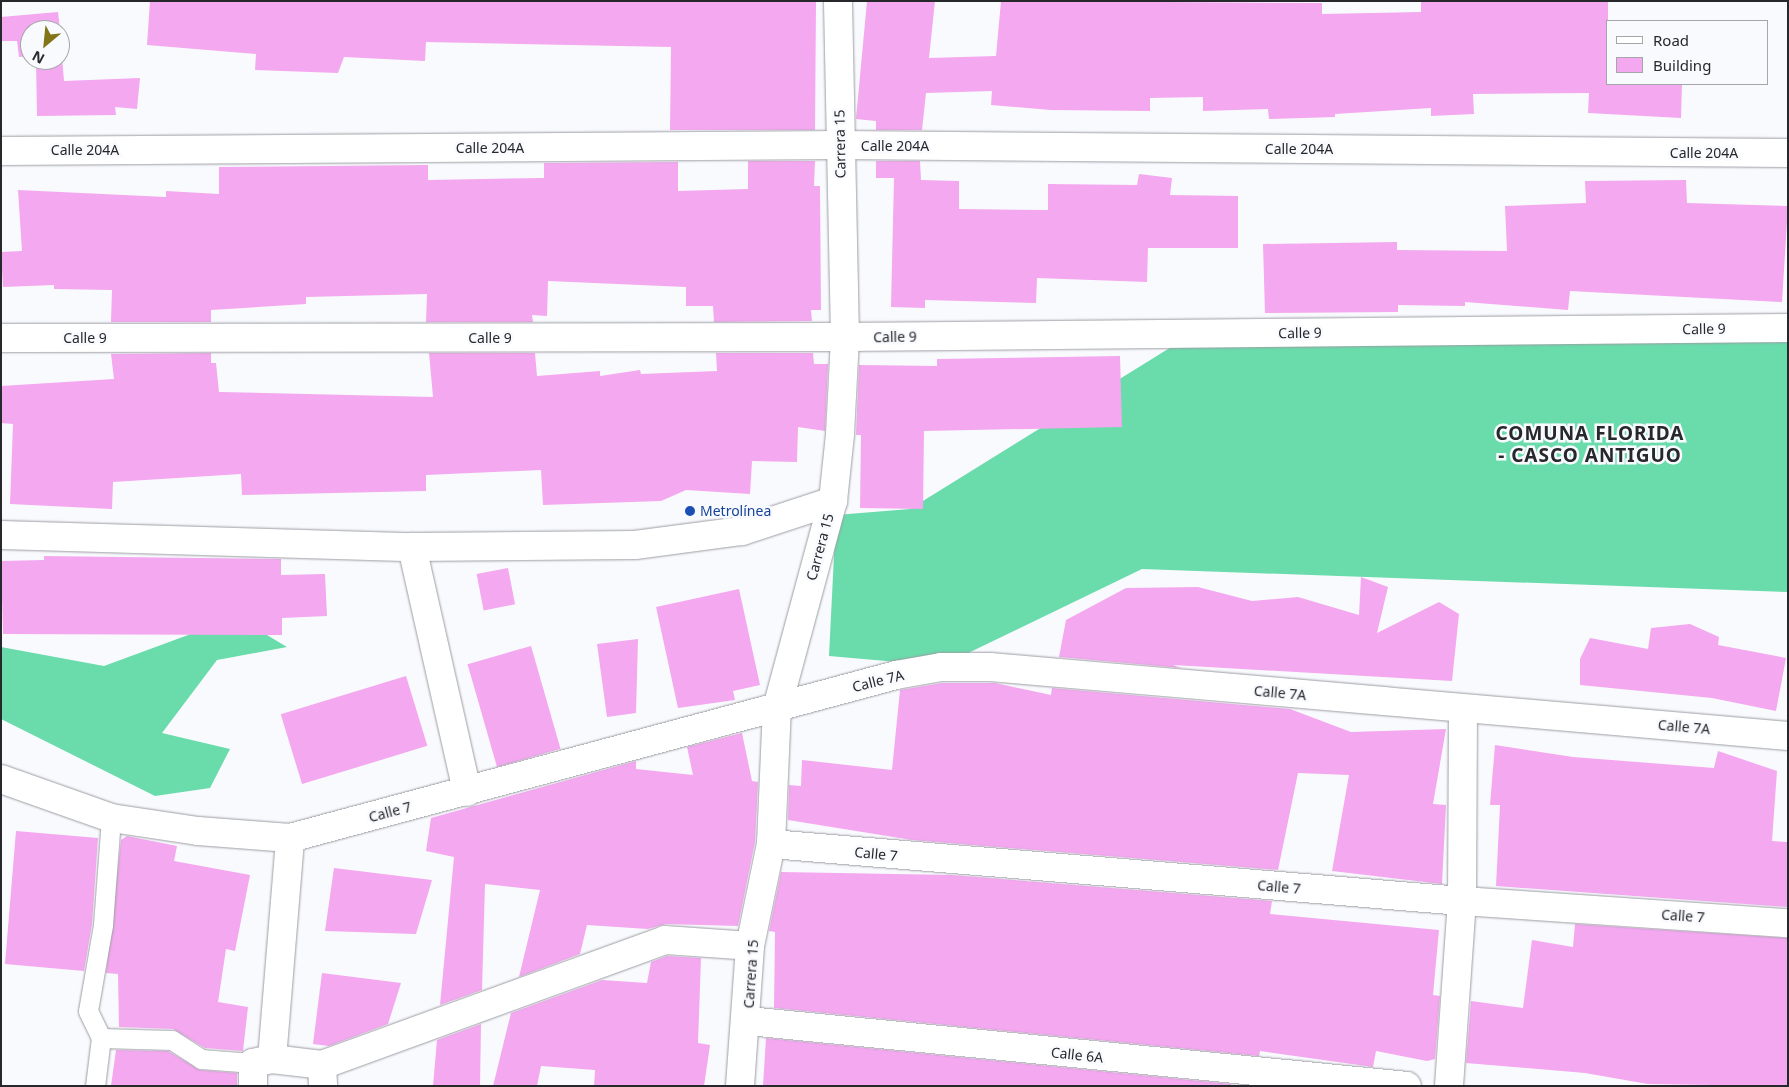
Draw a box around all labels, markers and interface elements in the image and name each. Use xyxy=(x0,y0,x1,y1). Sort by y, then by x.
north arrow xyxy=(20,20,70,70)
legend xyxy=(1606,20,1769,85)
text: Road xyxy=(1653,30,1689,50)
text: N xyxy=(29,47,48,69)
text: Building xyxy=(1653,55,1711,75)
street label: Carrera 15 xyxy=(831,109,849,179)
street label: Calle 204A xyxy=(861,138,929,154)
street label: Calle 204A xyxy=(456,140,524,156)
street label: Calle 204A xyxy=(1265,141,1333,157)
street label: Calle 204A xyxy=(51,142,119,158)
street label: Calle 204A xyxy=(1670,145,1738,161)
street label: Calle 9 xyxy=(1682,320,1726,338)
street label: Calle 9 xyxy=(1278,324,1322,342)
street label: Calle 9 xyxy=(873,328,917,346)
street label: Calle 9 xyxy=(63,330,107,346)
street label: Calle 9 xyxy=(468,330,512,346)
district label: COMUNA FLORIDA - CASCO ANTIGUO xyxy=(1494,423,1686,467)
place label: Metrolínea xyxy=(700,503,771,519)
marker: Metrolínea xyxy=(684,505,696,517)
street label: Carrera 15 xyxy=(803,512,837,582)
street label: Calle 7A xyxy=(851,667,905,695)
street label: Calle 7A xyxy=(1253,682,1307,704)
street label: Calle 7A xyxy=(1657,716,1711,738)
street label: Calle 7 xyxy=(367,798,413,826)
street label: Calle 7 xyxy=(854,844,898,864)
street label: Calle 7 xyxy=(1257,877,1301,897)
street label: Calle 7 xyxy=(1661,906,1705,926)
street label: Carrera 15 xyxy=(740,939,762,1009)
street label: Calle 6A xyxy=(1050,1044,1104,1066)

